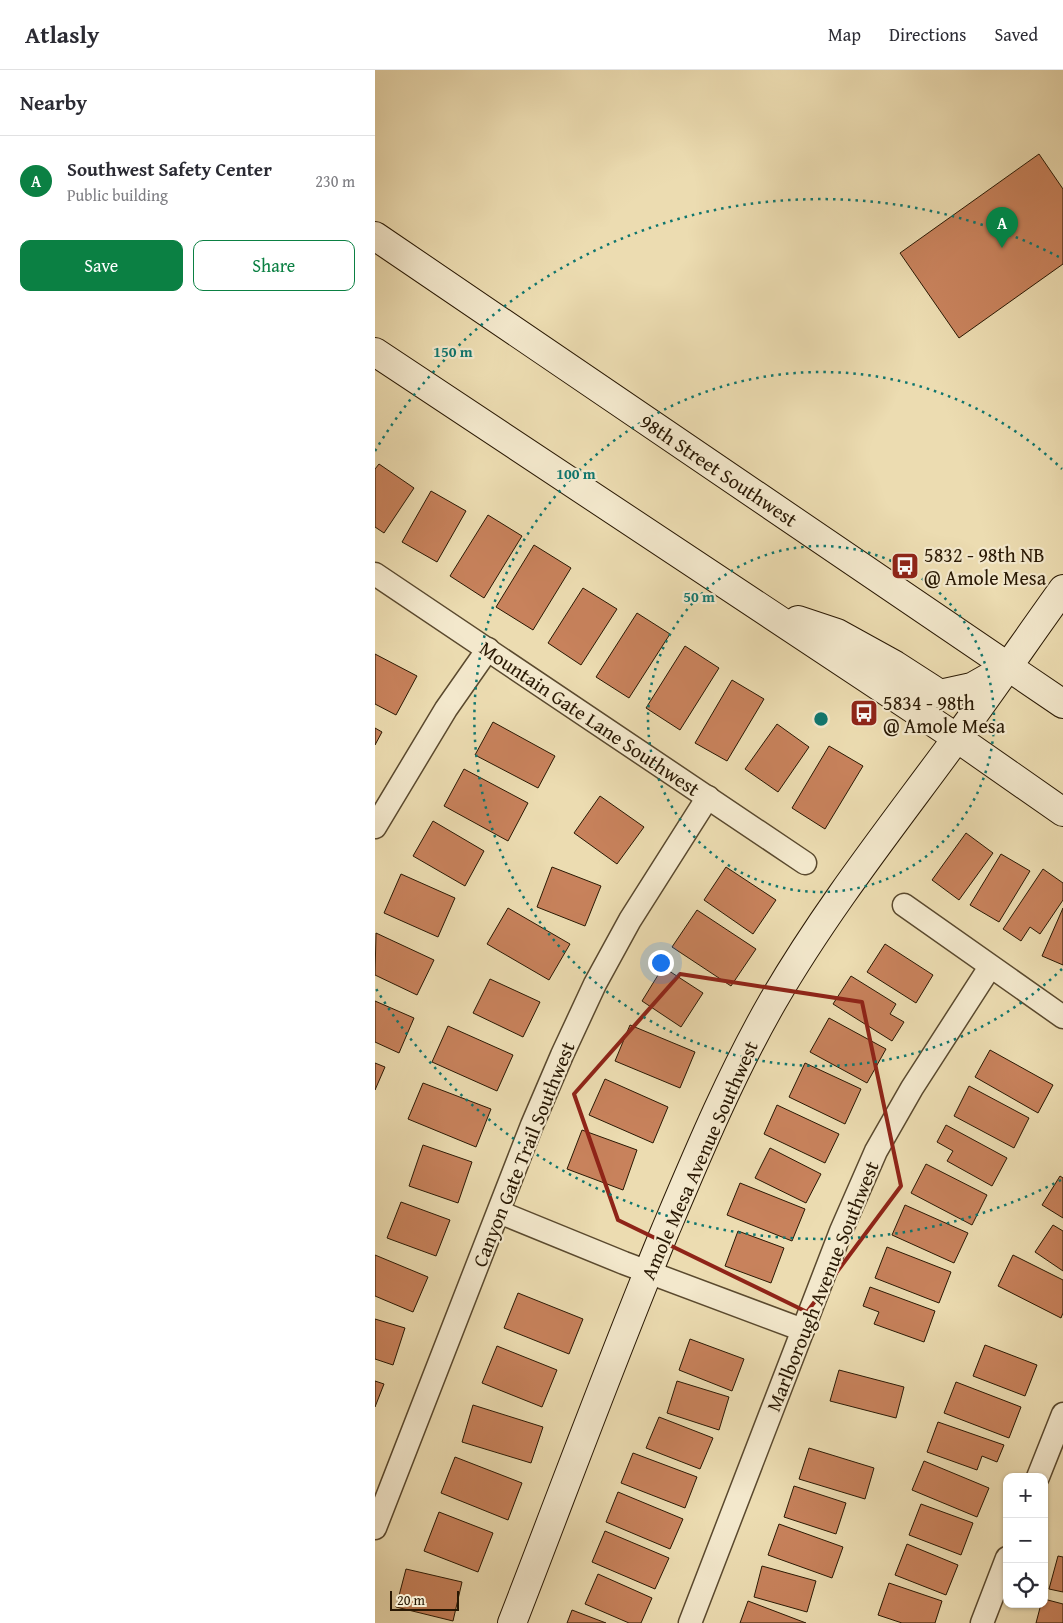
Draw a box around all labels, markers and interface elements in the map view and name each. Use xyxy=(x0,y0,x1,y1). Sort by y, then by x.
text: Atlasly xyxy=(25,17,99,52)
text: Map xyxy=(828,21,861,48)
text: Directions xyxy=(889,21,966,48)
text: Saved xyxy=(994,21,1038,48)
text: Nearby xyxy=(20,87,87,118)
text: Southwest Safety Center xyxy=(67,155,272,183)
text: A xyxy=(31,169,41,193)
text: 230 m xyxy=(315,169,355,193)
text: Public building xyxy=(67,183,168,207)
pin: A xyxy=(986,207,1018,248)
button: Save xyxy=(20,240,183,291)
button: Share xyxy=(193,240,355,291)
text: 150 m xyxy=(433,341,473,362)
street label: 98th Street Southwest xyxy=(635,406,803,534)
text: 100 m xyxy=(556,463,596,484)
place label: 5832 - 98th NB @ Amole Mesa xyxy=(924,540,1047,592)
bus stop icon: 5832 - 98th NB @ Amole Mesa xyxy=(890,551,920,581)
text: 50 m xyxy=(683,586,715,607)
street label: Mountain Gate Lane Southwest xyxy=(474,633,706,803)
place label: 5834 - 98th @ Amole Mesa xyxy=(883,688,1006,740)
bus stop icon: 5834 - 98th @ Amole Mesa xyxy=(849,698,879,728)
centre of rings xyxy=(812,710,830,728)
your location xyxy=(648,950,674,976)
street label: Amole Mesa Avenue Southwest xyxy=(633,1036,765,1284)
street label: Canyon Gate Trail Southwest xyxy=(464,1037,582,1271)
street label: Marlborough Avenue Southwest xyxy=(758,1156,886,1416)
map controls xyxy=(1003,1473,1048,1608)
button: + xyxy=(1003,1473,1048,1518)
button: − xyxy=(1003,1518,1048,1563)
button: locate xyxy=(1003,1563,1048,1608)
scale bar xyxy=(390,1588,459,1611)
text: 20 m xyxy=(397,1590,425,1610)

